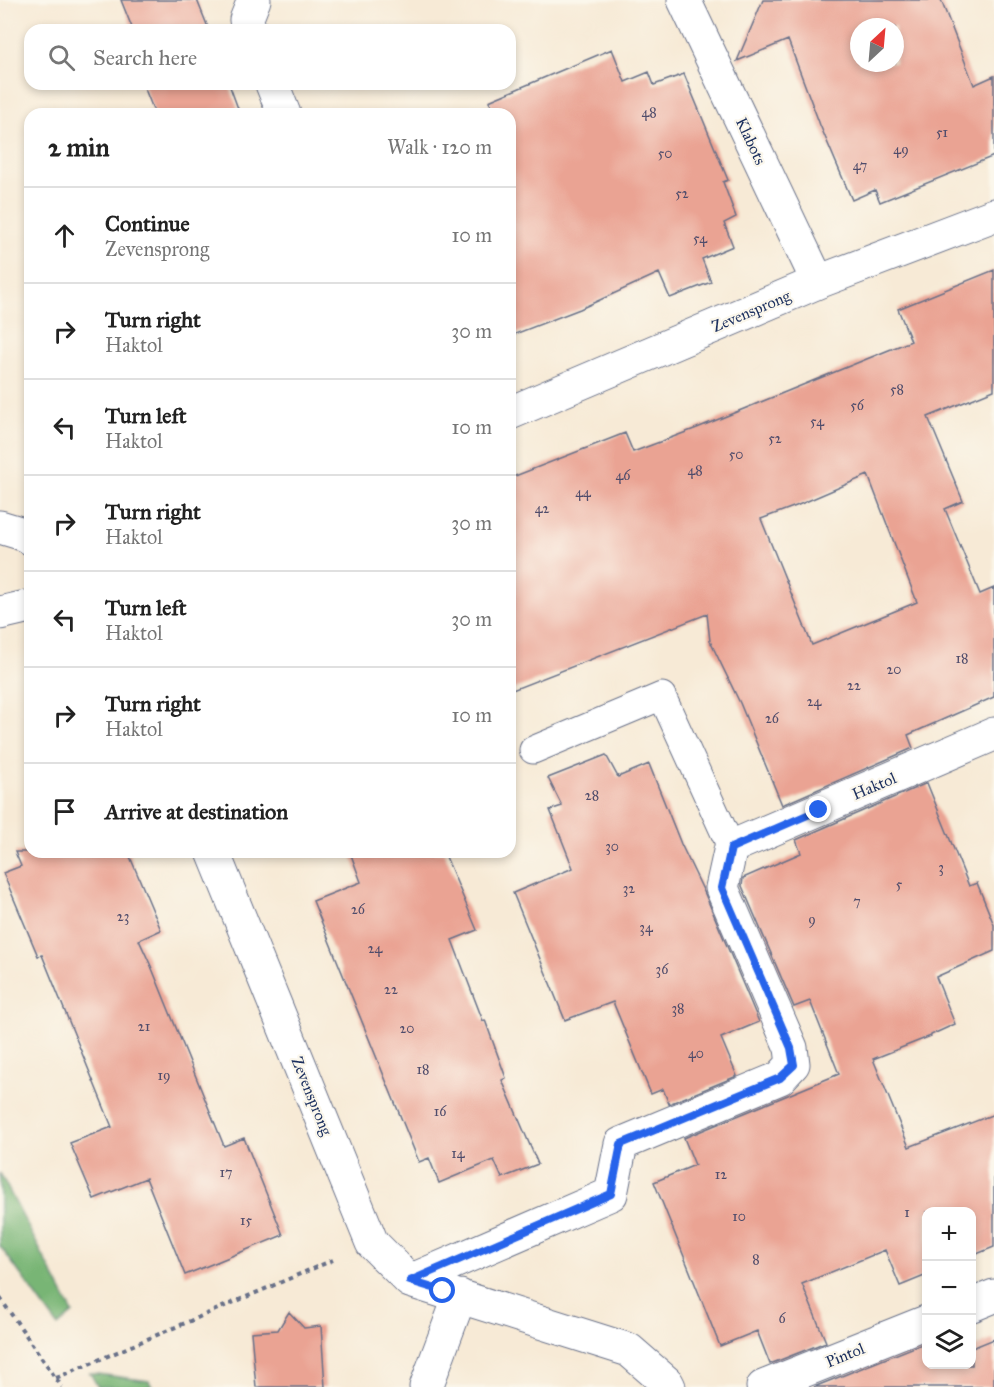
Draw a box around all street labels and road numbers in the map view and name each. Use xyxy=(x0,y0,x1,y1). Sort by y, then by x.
street label: Klabots xyxy=(732,114,770,168)
street label: Zevensprong xyxy=(709,286,794,337)
street label: Haktol xyxy=(849,768,900,804)
street label: Zevensprong xyxy=(287,1054,337,1139)
street label: Pintol xyxy=(823,1338,868,1371)

